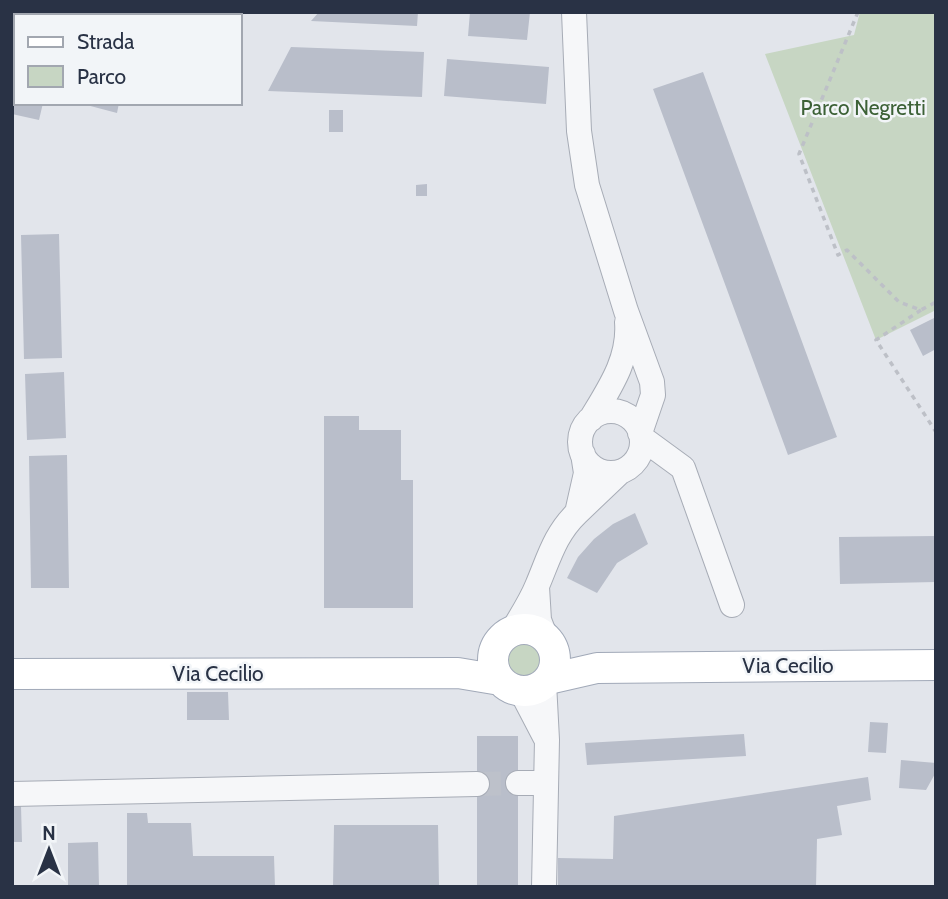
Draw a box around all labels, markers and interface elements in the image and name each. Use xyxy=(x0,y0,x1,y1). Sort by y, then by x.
legend xyxy=(14,14,242,105)
text: Strada xyxy=(77,29,134,54)
text: Parco xyxy=(77,64,126,89)
park label: Parco Negretti xyxy=(800,95,926,120)
street label: Via Cecilio xyxy=(742,653,834,678)
street label: Via Cecilio xyxy=(172,661,264,686)
north arrow xyxy=(14,815,84,885)
text: N xyxy=(42,822,56,845)

